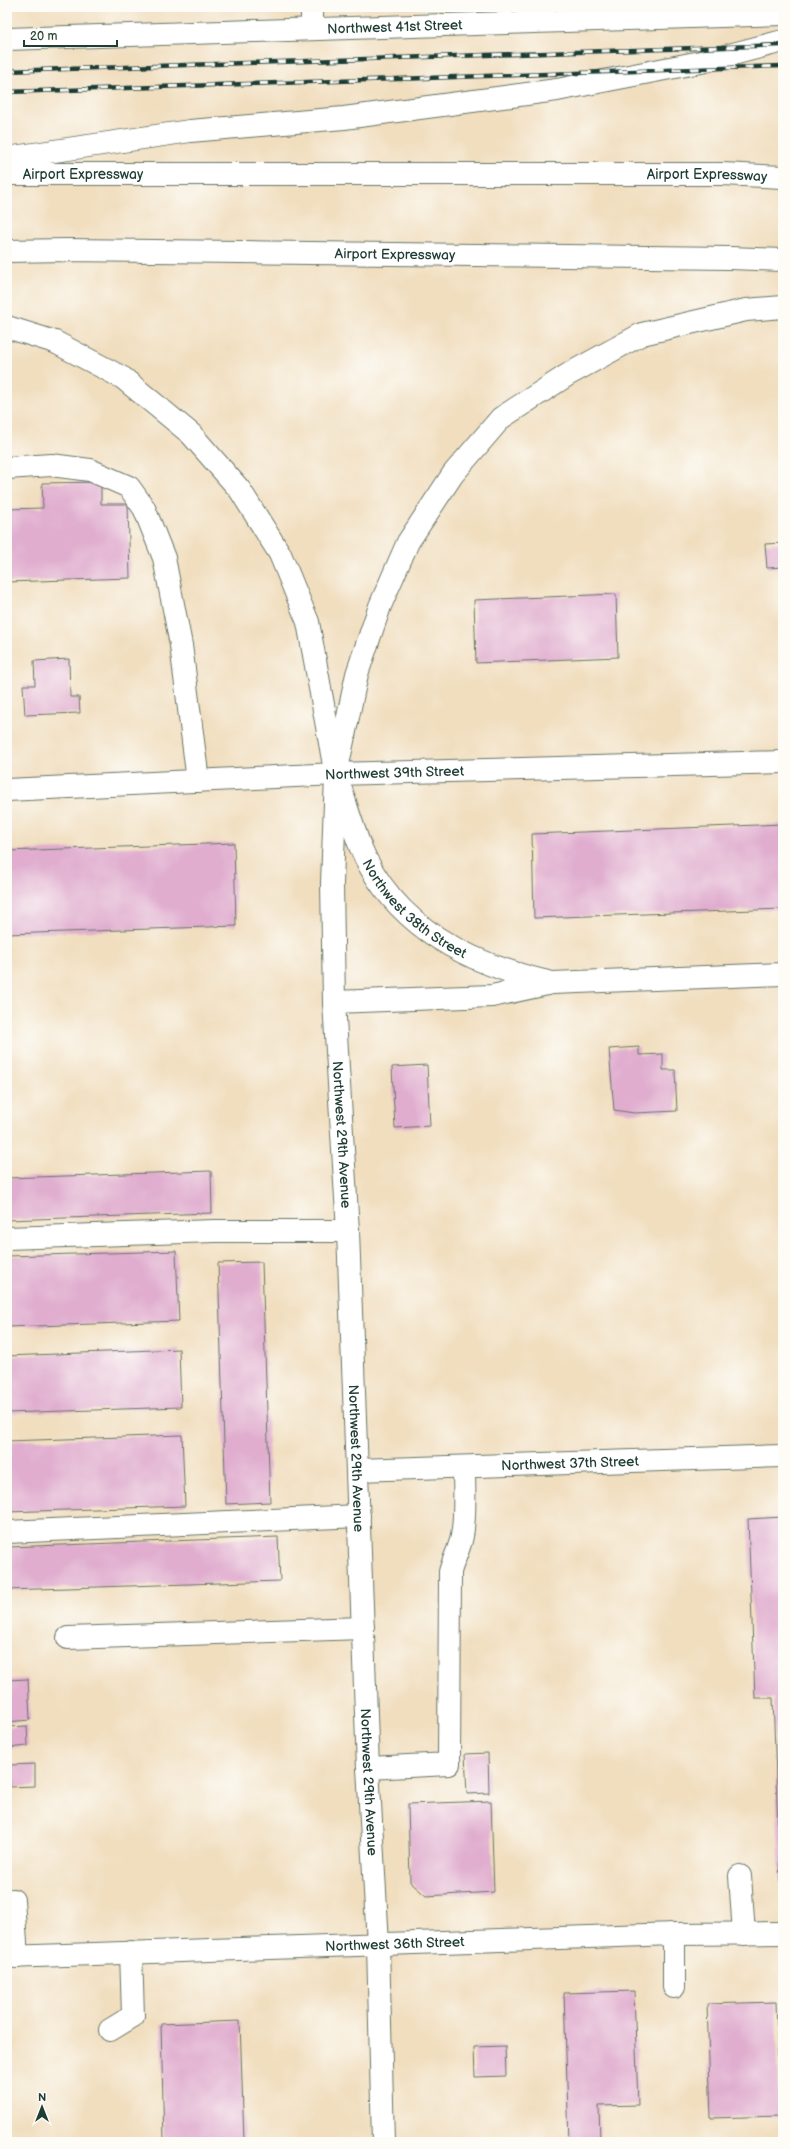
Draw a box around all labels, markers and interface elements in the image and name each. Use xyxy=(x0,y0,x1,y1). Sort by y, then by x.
street label: Northwest 41st Street xyxy=(327,16,464,38)
scale bar xyxy=(24,22,117,48)
text: 20 m xyxy=(30,29,57,44)
street label: Airport Expressway xyxy=(23,166,144,183)
street label: Airport Expressway xyxy=(647,166,768,185)
street label: Airport Expressway xyxy=(335,245,456,264)
street label: Northwest 39th Street xyxy=(325,763,465,784)
street label: Northwest 38th Street xyxy=(359,856,470,962)
street label: Northwest 29th Avenue xyxy=(329,1061,355,1209)
street label: Northwest 29th Avenue xyxy=(345,1384,367,1532)
street label: Northwest 37th Street xyxy=(501,1453,640,1474)
street label: Northwest 29th Avenue xyxy=(357,1708,381,1856)
street label: Northwest 36th Street xyxy=(325,1933,466,1955)
north arrow xyxy=(22,2087,62,2127)
text: N xyxy=(38,2091,46,2104)

